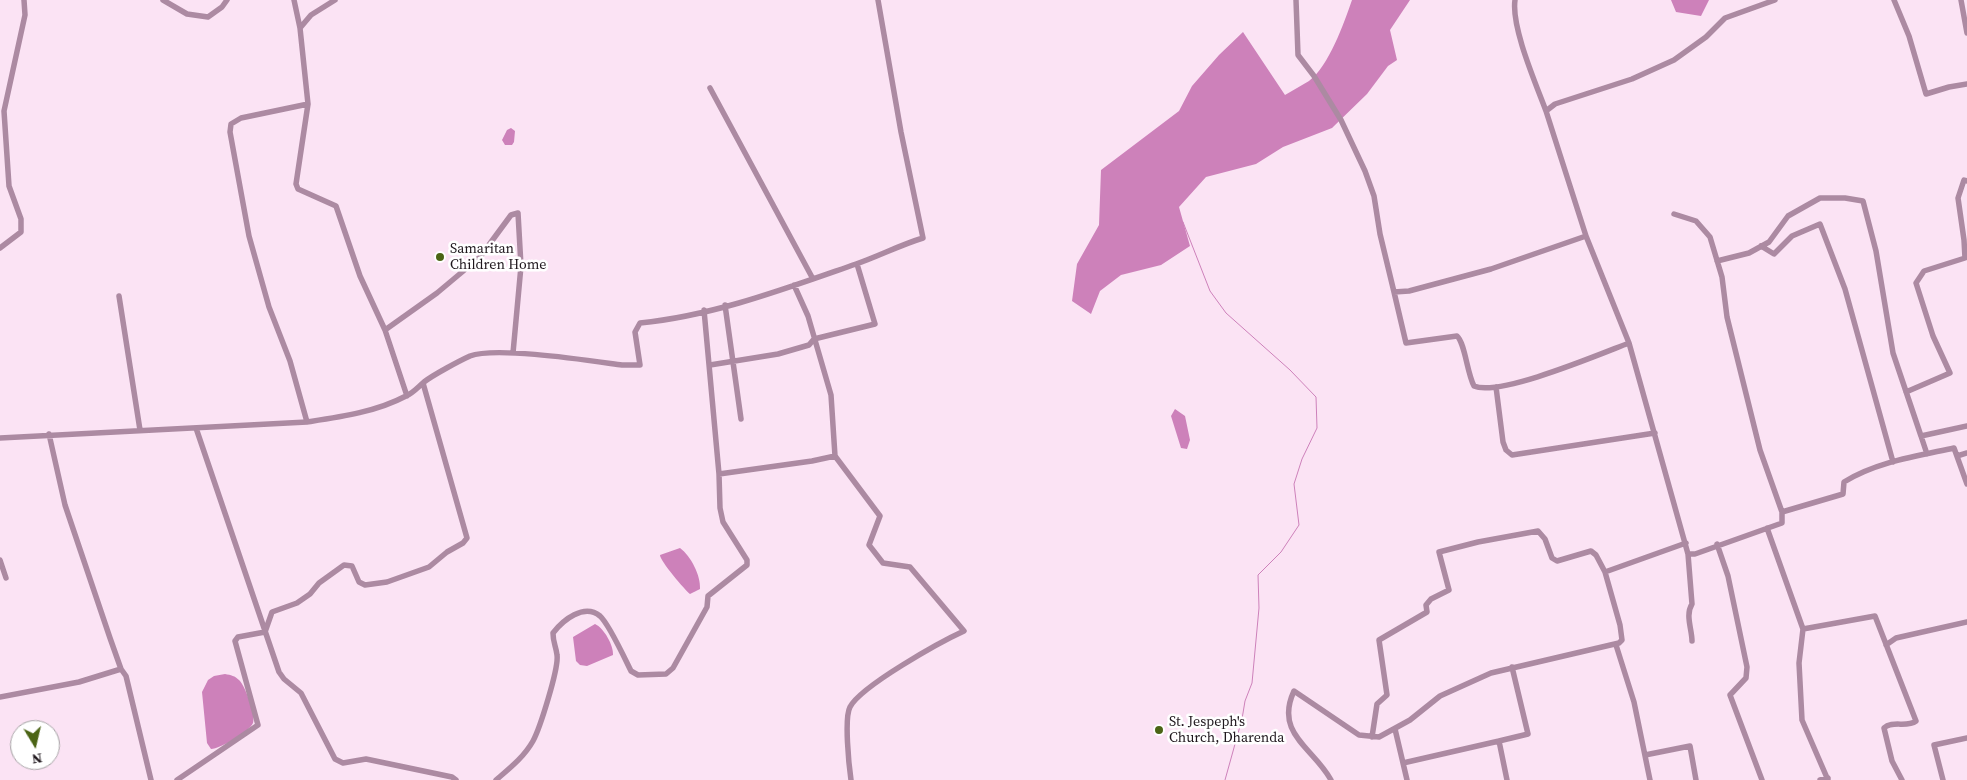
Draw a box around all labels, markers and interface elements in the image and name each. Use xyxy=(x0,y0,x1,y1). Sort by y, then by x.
place label: Samaritan Children Home xyxy=(450,241,546,274)
marker: Samaritan Children Home xyxy=(434,251,446,263)
place label: St. Jespeph's Church, Dharenda xyxy=(1169,714,1284,746)
north arrow xyxy=(10,720,60,770)
marker: St. Jespeph's Church, Dharenda xyxy=(1153,724,1165,736)
text: N xyxy=(31,748,44,770)

